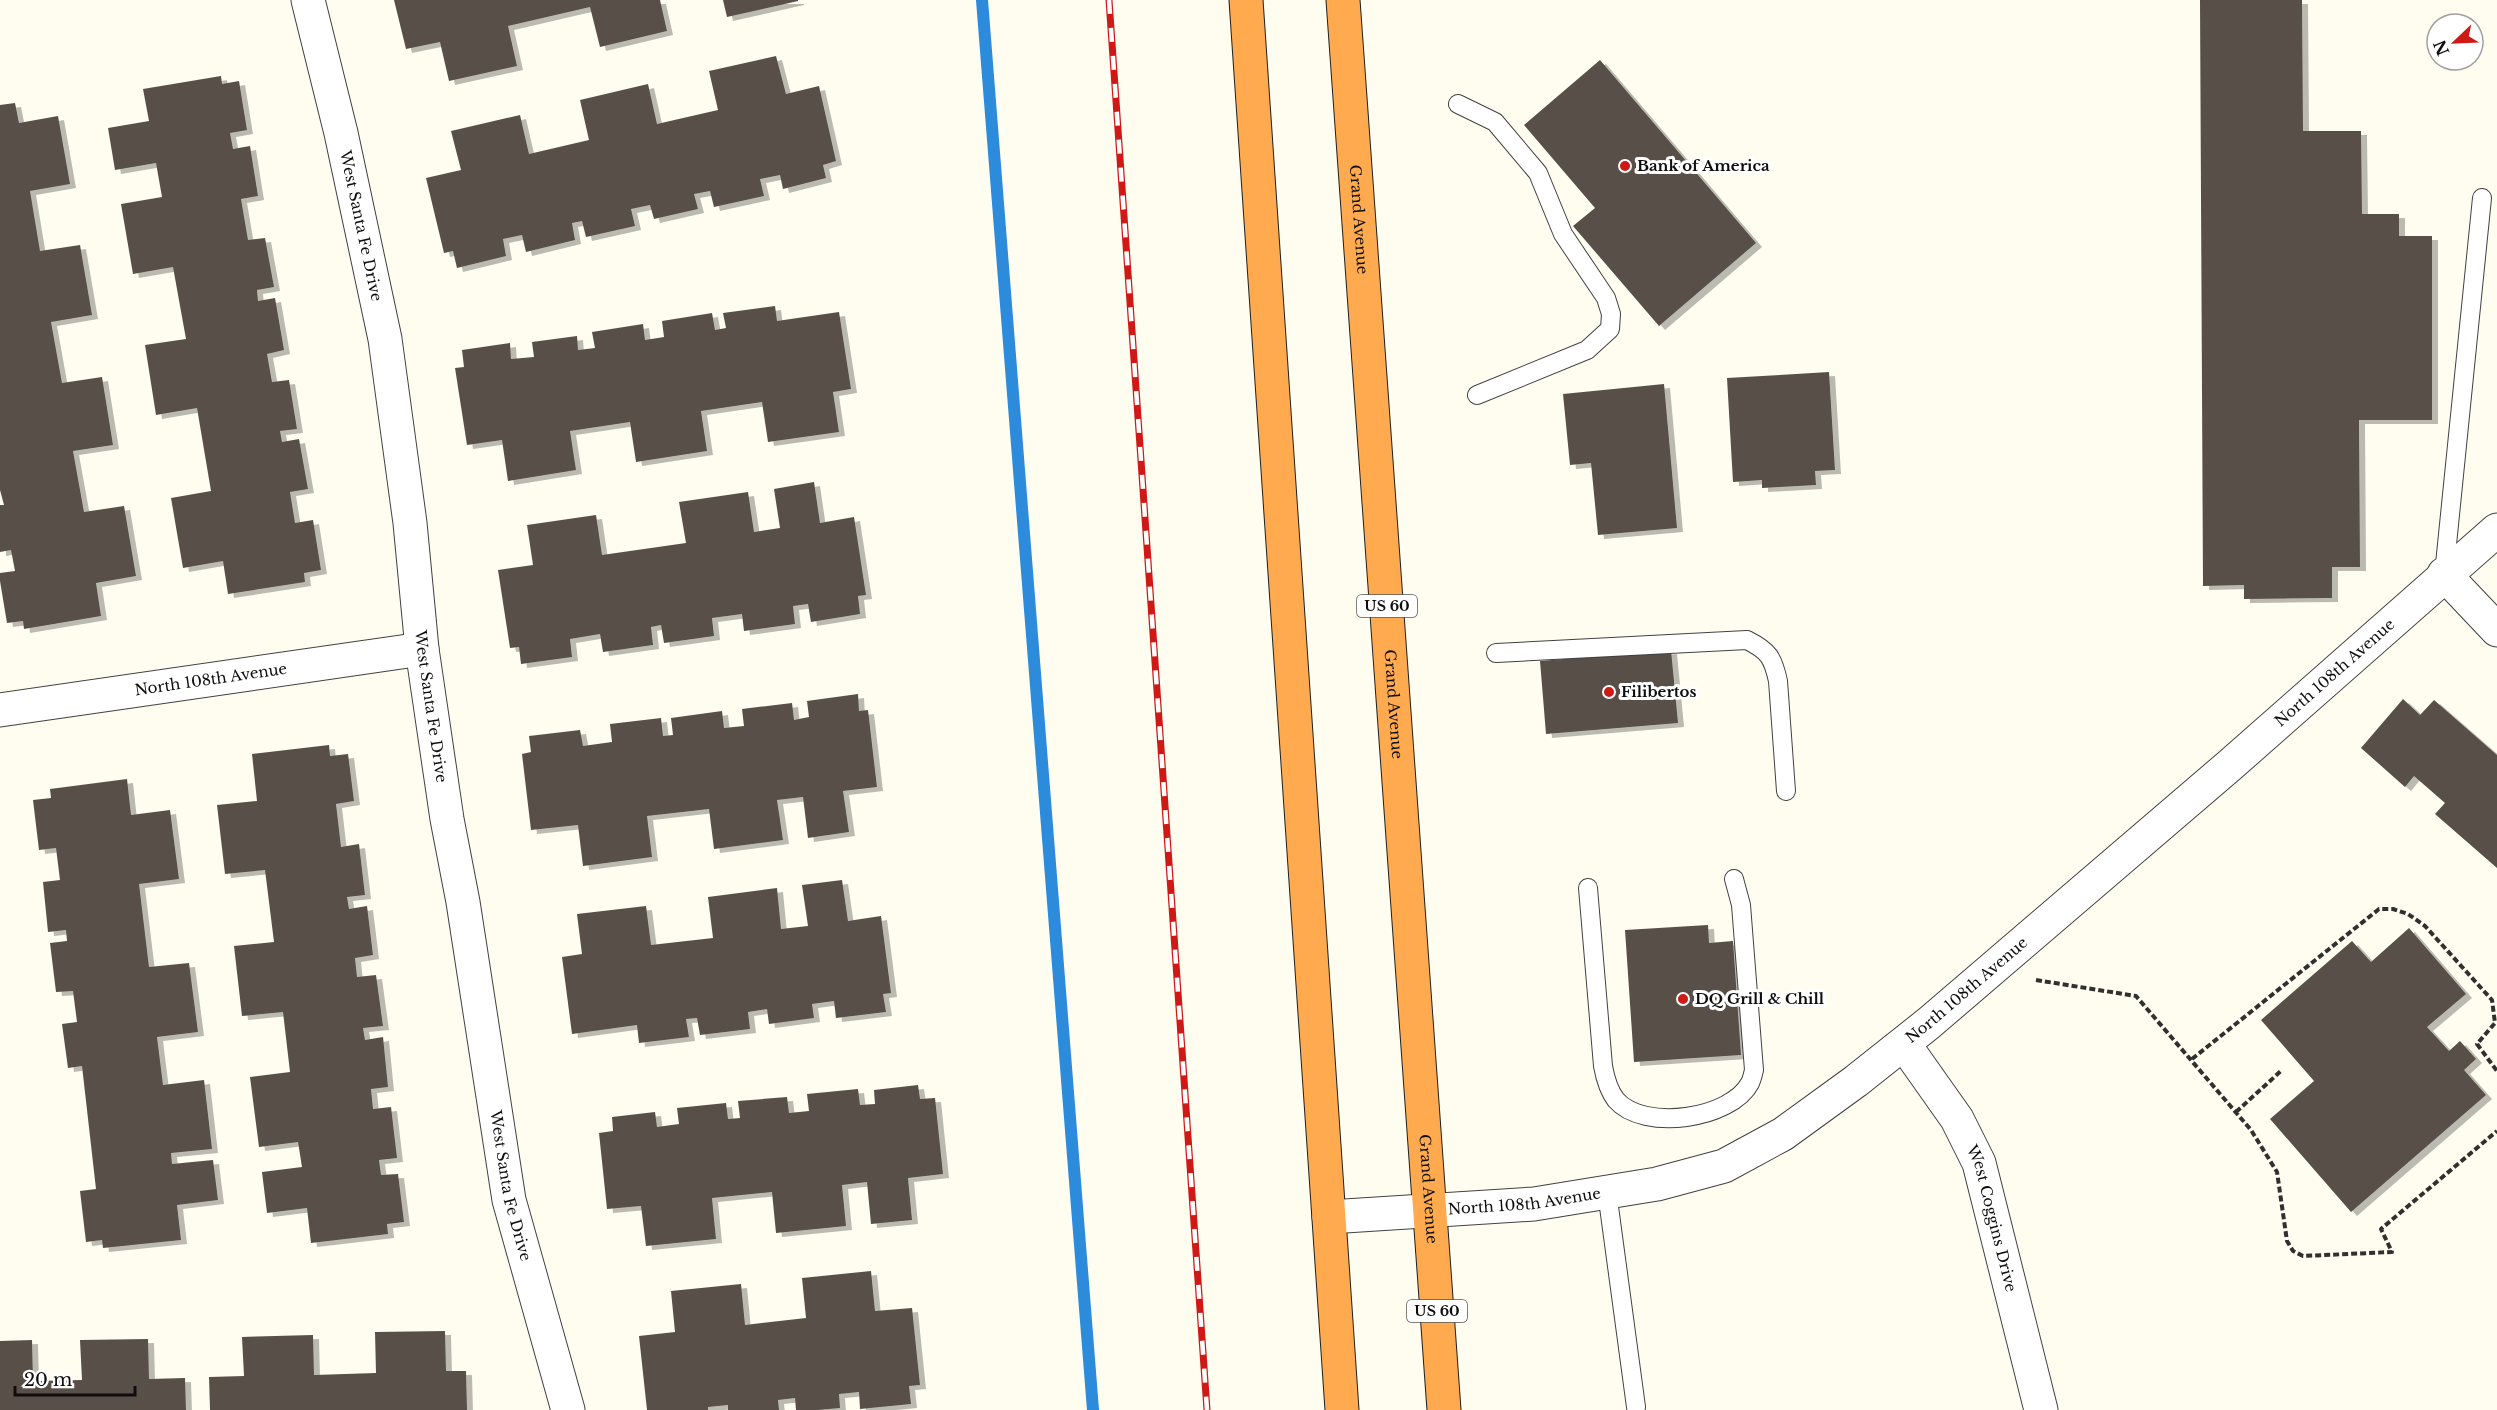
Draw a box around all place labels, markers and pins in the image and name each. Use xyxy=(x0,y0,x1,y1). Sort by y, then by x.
place label: Bank of America xyxy=(1637,156,1770,175)
marker: Bank of America xyxy=(1618,159,1632,173)
place label: Filibertos xyxy=(1621,682,1696,701)
marker: Filibertos xyxy=(1602,685,1616,699)
place label: DQ Grill & Chill xyxy=(1695,989,1825,1008)
marker: DQ Grill & Chill xyxy=(1676,992,1690,1006)

